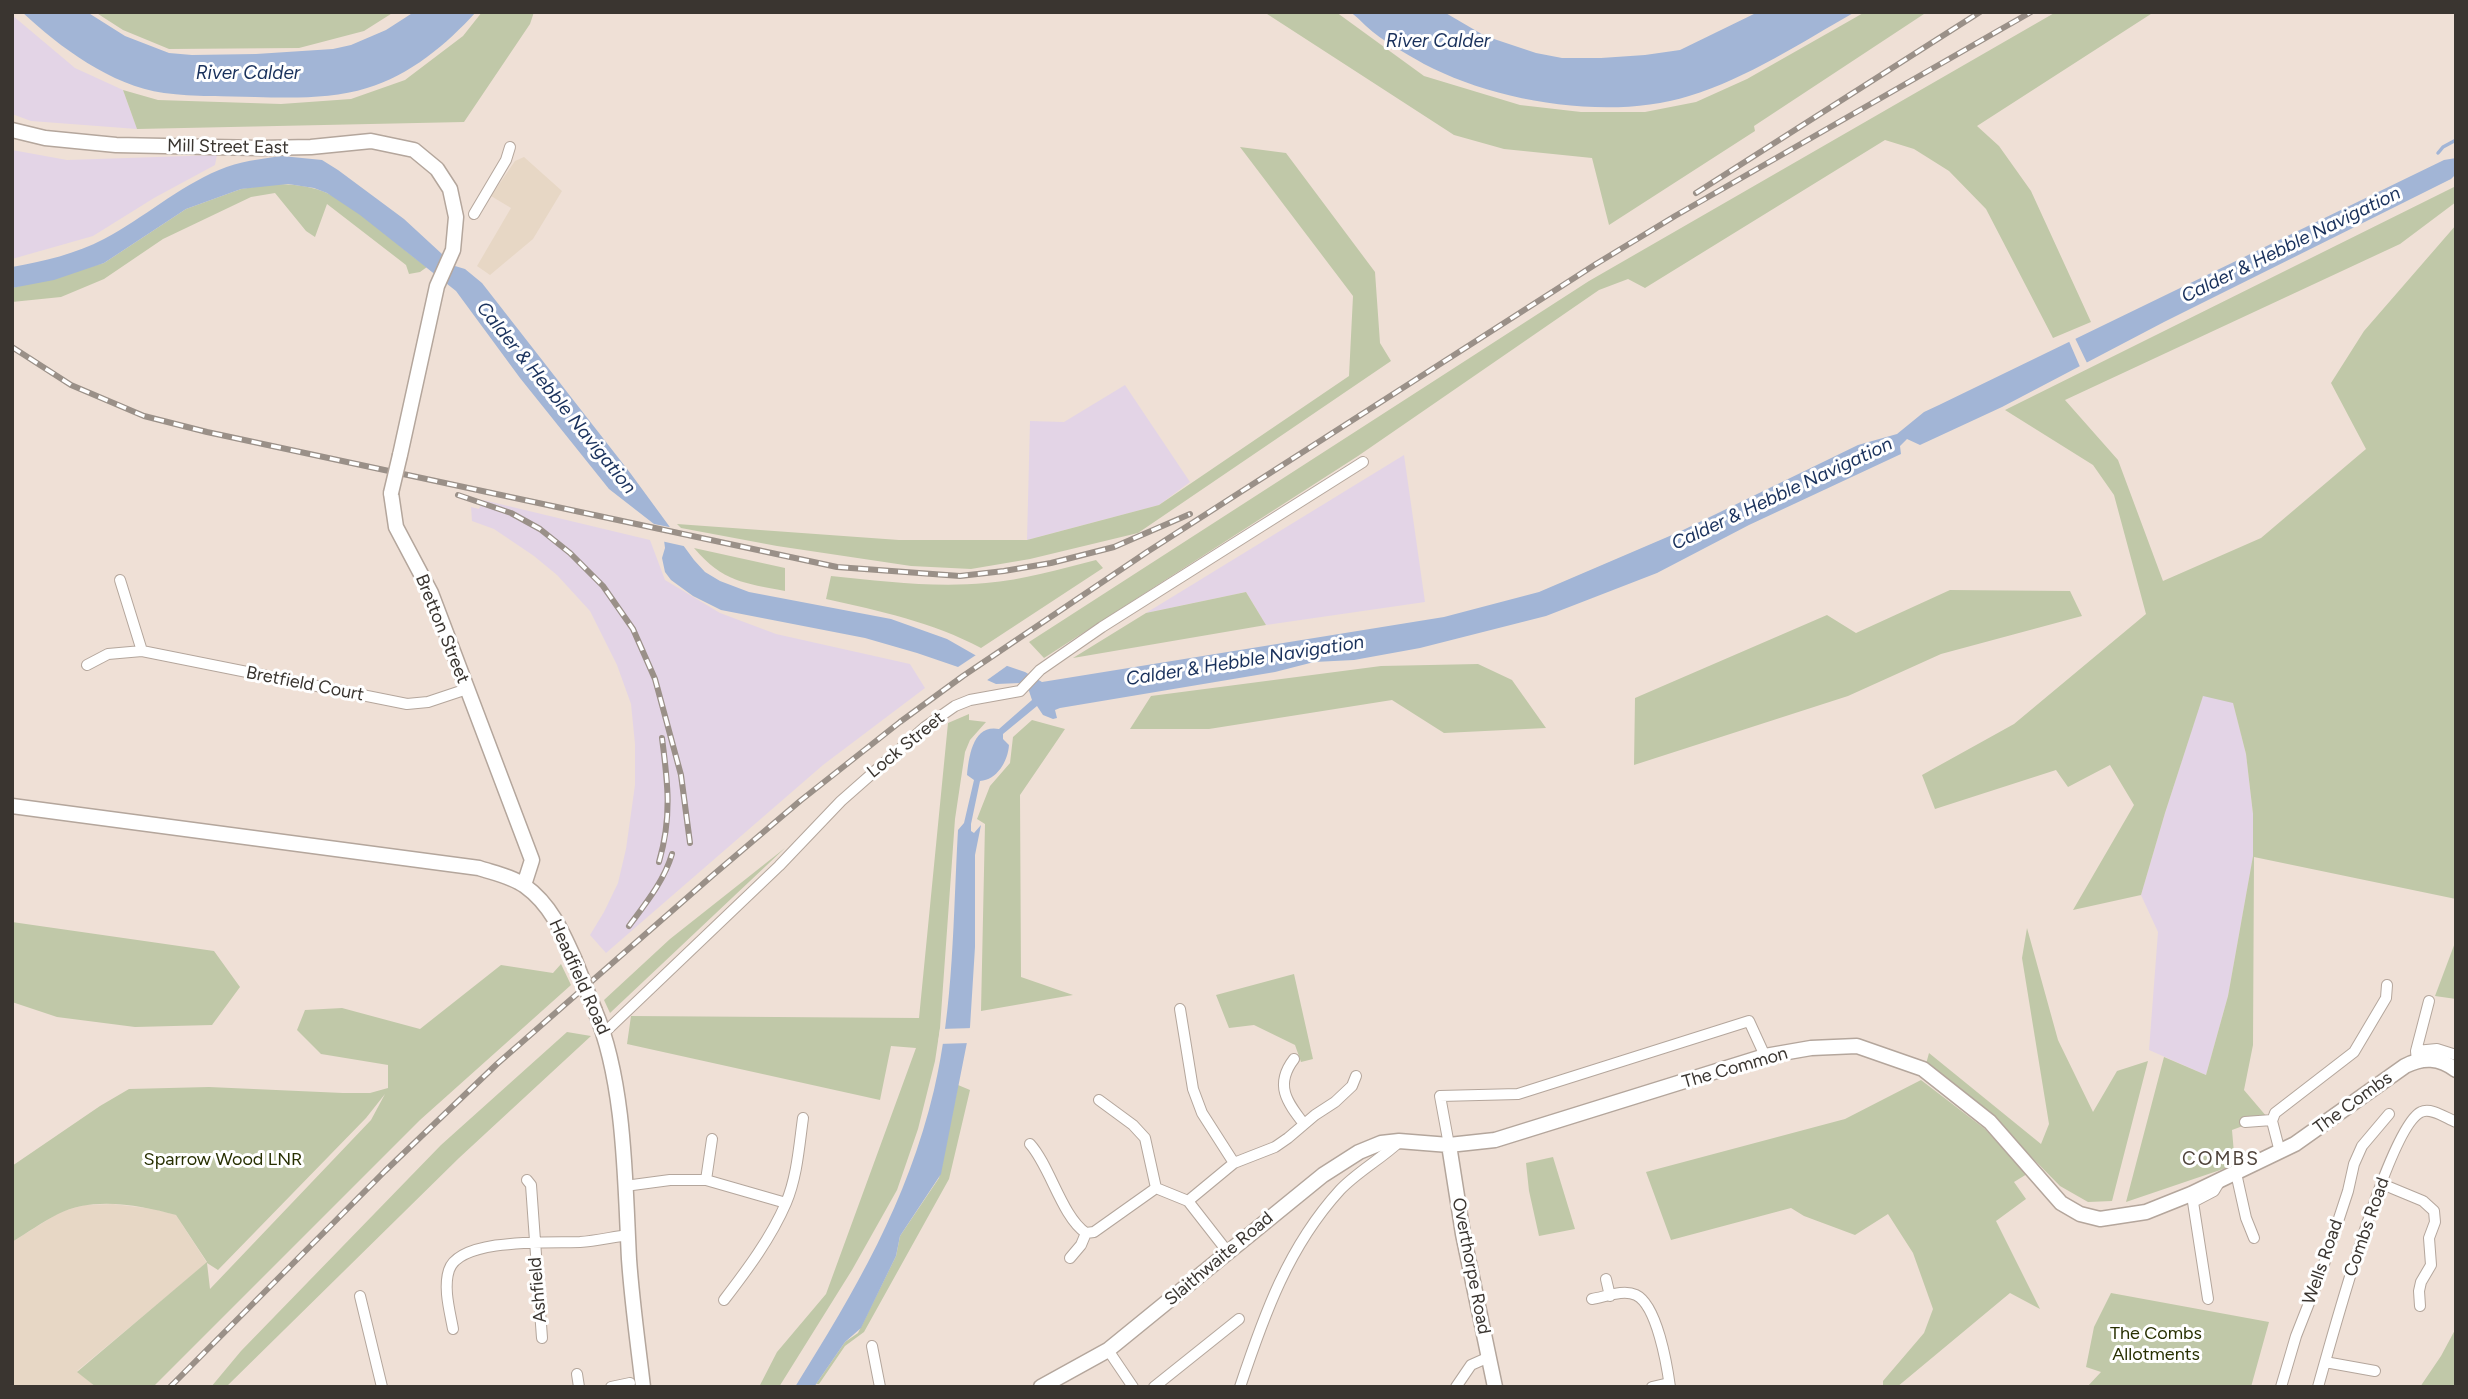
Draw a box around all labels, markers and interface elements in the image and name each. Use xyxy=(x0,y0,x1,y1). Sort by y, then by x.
water label: River Calder xyxy=(1386,30,1490,52)
water label: River Calder xyxy=(196,62,300,84)
street label: Mill Street East xyxy=(167,135,289,159)
water label: Calder & Hebble Navigation xyxy=(2178,182,2404,308)
water label: Calder & Hebble Navigation xyxy=(471,297,641,499)
water label: Calder & Hebble Navigation xyxy=(1668,433,1896,555)
street label: Bretton Street xyxy=(410,571,474,687)
water label: Calder & Hebble Navigation xyxy=(1124,631,1366,691)
street label: Bretfield Court xyxy=(244,662,366,706)
street label: Lock Street xyxy=(863,707,949,783)
street label: Headfield Road xyxy=(544,916,614,1038)
street label: The Common xyxy=(1680,1043,1790,1093)
street label: The Combs xyxy=(2309,1067,2397,1139)
district label: COMBS xyxy=(2183,1148,2259,1170)
park label: Sparrow Wood LNR xyxy=(144,1149,302,1171)
street label: Combs Road xyxy=(2340,1175,2394,1279)
street label: Overthorpe Road xyxy=(1447,1196,1495,1336)
street label: Slaithwaite Road xyxy=(1160,1207,1278,1311)
street label: Wells Road xyxy=(2298,1217,2348,1307)
street label: Ashfield xyxy=(524,1256,552,1324)
park label: The Combs Allotments xyxy=(2110,1323,2202,1366)

